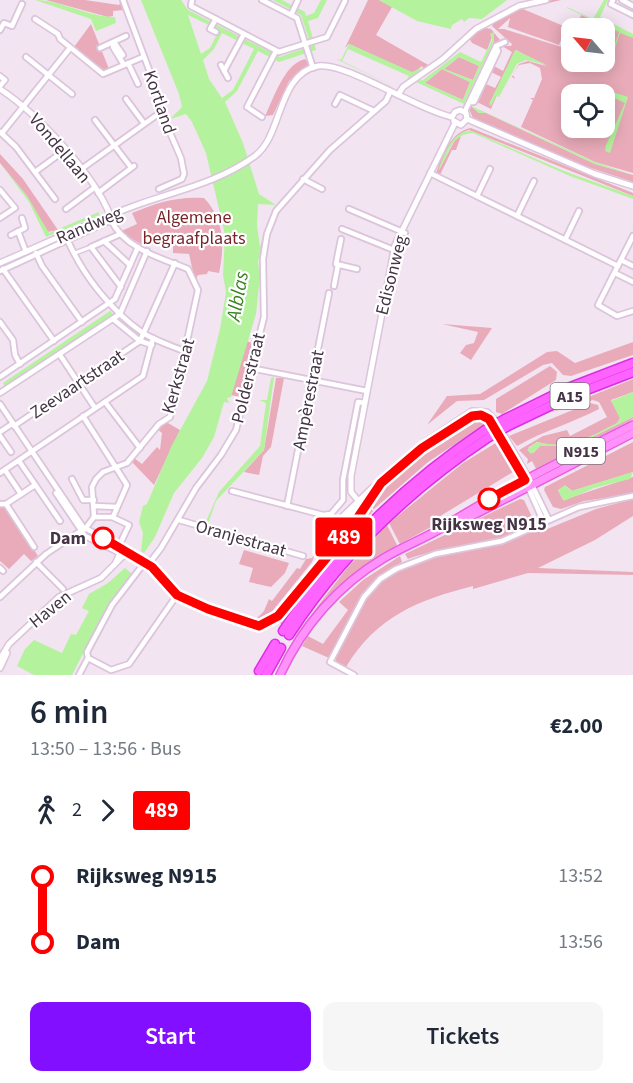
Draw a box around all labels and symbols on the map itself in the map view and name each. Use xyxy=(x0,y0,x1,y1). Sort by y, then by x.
north arrow xyxy=(561,18,615,72)
street label: Kortland xyxy=(137,67,182,137)
street label: Vondellaan xyxy=(23,108,96,189)
street label: Randweg xyxy=(52,200,126,251)
park label: Algemene begraafplaats xyxy=(143,205,245,251)
street label: Edisonweg xyxy=(369,233,413,318)
water label: Alblas xyxy=(220,269,256,325)
street label: Polderstraat xyxy=(225,330,272,426)
street label: Kerkstraat xyxy=(156,335,201,417)
street label: Zeevaartstraat xyxy=(25,344,129,425)
street label: Ampèrestraat xyxy=(287,348,330,452)
road number: A15 xyxy=(550,383,590,409)
road number: N915 xyxy=(557,438,605,464)
marker: Rijksweg N915 xyxy=(478,488,500,510)
place label: Rijksweg N915 xyxy=(431,512,547,537)
street label: Oranjestraat xyxy=(193,514,289,563)
line badge: 489 xyxy=(310,518,379,556)
place label: Dam xyxy=(50,526,86,551)
marker: Dam xyxy=(92,527,114,549)
street label: Haven xyxy=(24,585,77,634)

